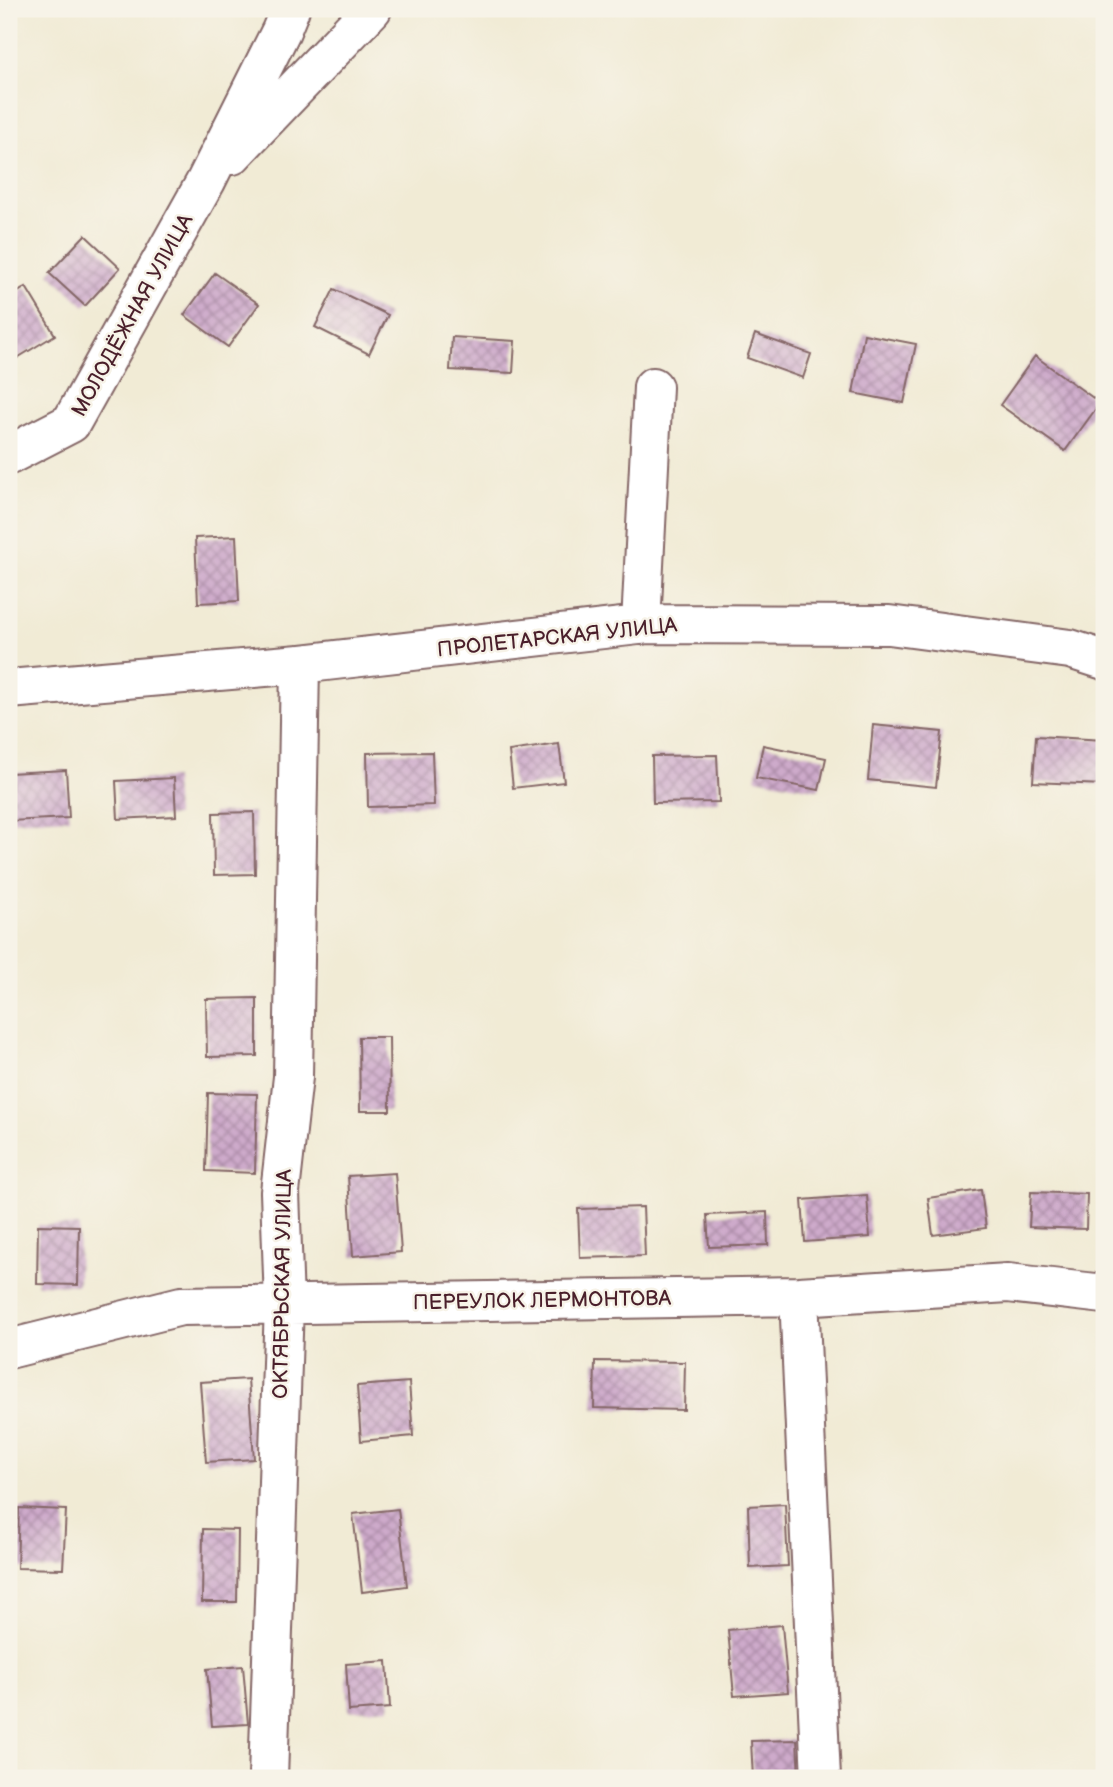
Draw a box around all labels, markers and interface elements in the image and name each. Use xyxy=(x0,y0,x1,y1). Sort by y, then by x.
street label: МОЛОДЁЖНАЯ УЛИЦА xyxy=(66,209,199,421)
street label: ПРОЛЕТАРСКАЯ УЛИЦА xyxy=(436,612,679,663)
street label: ОКТЯБРЬСКАЯ УЛИЦА xyxy=(268,1169,297,1399)
street label: ПЕРЕУЛОК ЛЕРМОНТОВА xyxy=(413,1286,672,1315)

